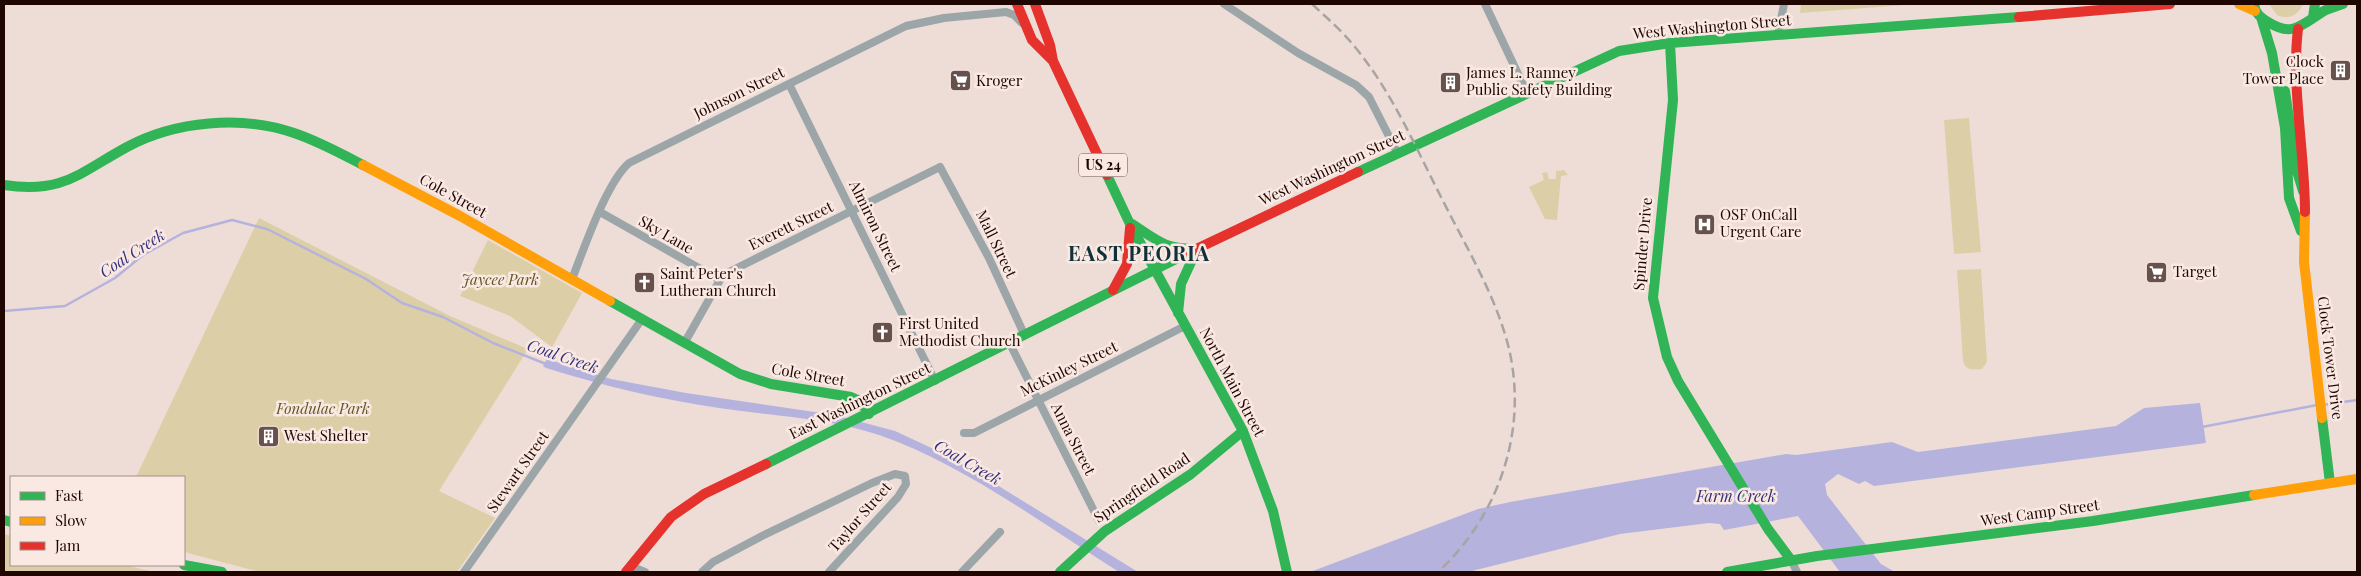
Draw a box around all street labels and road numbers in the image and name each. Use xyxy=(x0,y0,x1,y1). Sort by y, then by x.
street label: West Washington Street xyxy=(1631,9,1792,43)
street label: Johnson Street xyxy=(689,61,788,123)
street label: West Washington Street xyxy=(1255,124,1408,210)
road number: US 24 xyxy=(1079,154,1127,176)
street label: Cole Street xyxy=(416,168,491,222)
street label: Almiron Street xyxy=(845,176,907,275)
street label: Everett Street xyxy=(745,196,837,254)
street label: Spinder Drive xyxy=(1628,197,1656,291)
street label: Mall Street xyxy=(972,206,1022,281)
street label: Sky Lane xyxy=(635,210,698,258)
street label: Clock Tower Drive xyxy=(2314,295,2348,421)
street label: North Main Street xyxy=(1196,323,1270,440)
street label: McKinley Street xyxy=(1017,336,1121,400)
street label: East Washington Street xyxy=(786,357,934,443)
street label: Cole Street xyxy=(770,358,847,390)
street label: Anna Street xyxy=(1047,398,1101,479)
street label: Stewart Street xyxy=(482,426,553,516)
street label: Springfield Road xyxy=(1089,447,1194,527)
street label: Taylor Street xyxy=(823,477,896,556)
street label: West Camp Street xyxy=(1978,494,2101,530)

